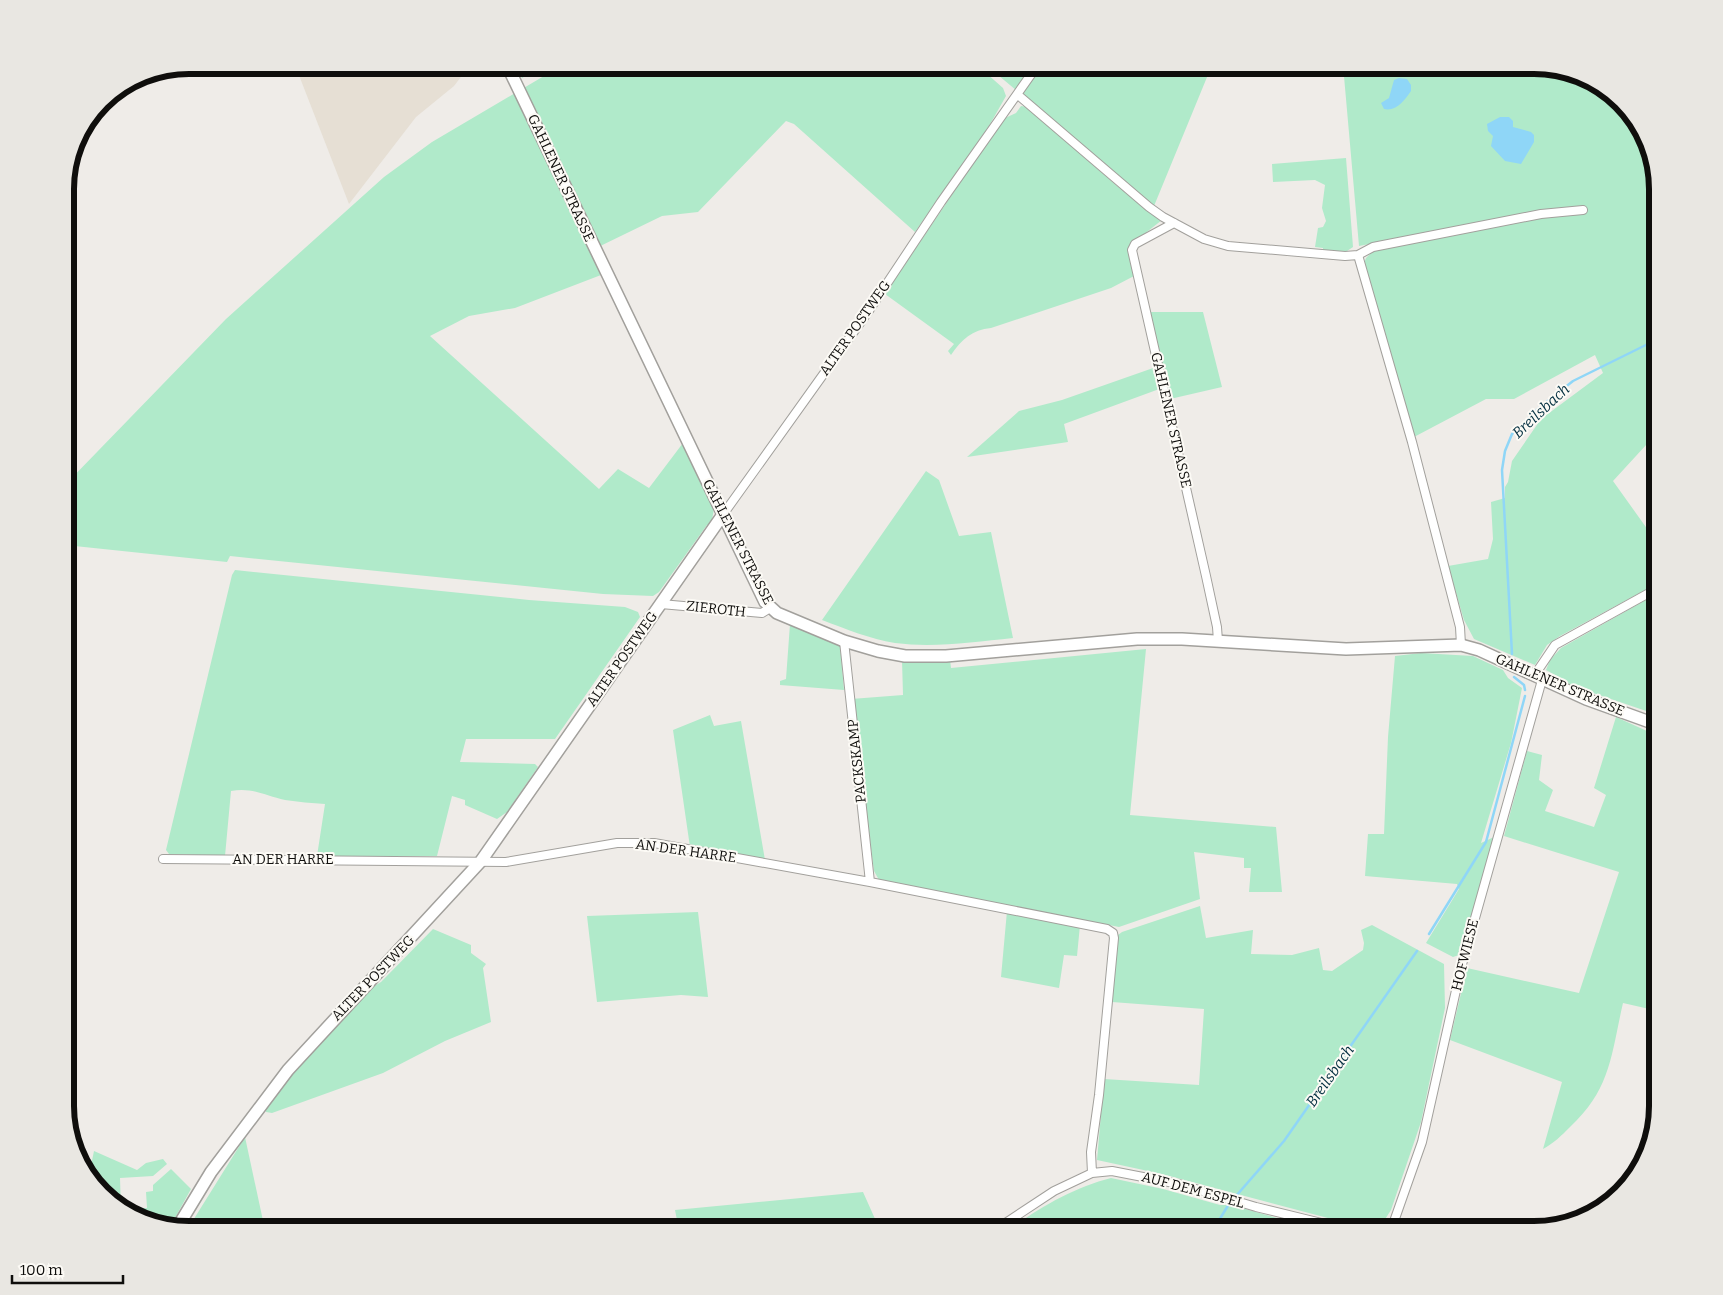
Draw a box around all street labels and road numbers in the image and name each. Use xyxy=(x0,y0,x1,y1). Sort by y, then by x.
street label: GAHLENER STRASSE xyxy=(524,112,598,244)
street label: ALTER POSTWEG xyxy=(816,277,894,379)
street label: GAHLENER STRASSE xyxy=(1147,350,1195,490)
street label: GAHLENER STRASSE xyxy=(699,476,777,608)
street label: ZIEROTH xyxy=(685,597,747,621)
street label: ALTER POSTWEG xyxy=(583,608,661,710)
street label: GAHLENER STRASSE xyxy=(1493,650,1627,720)
street label: PACKSKAMP xyxy=(844,718,870,804)
street label: AN DER HARRE xyxy=(635,836,737,866)
street label: AN DER HARRE xyxy=(232,851,334,868)
street label: HOFWIESE xyxy=(1448,917,1482,993)
street label: ALTER POSTWEG xyxy=(328,932,418,1024)
street label: AUF DEM ESPEL xyxy=(1140,1168,1246,1212)

